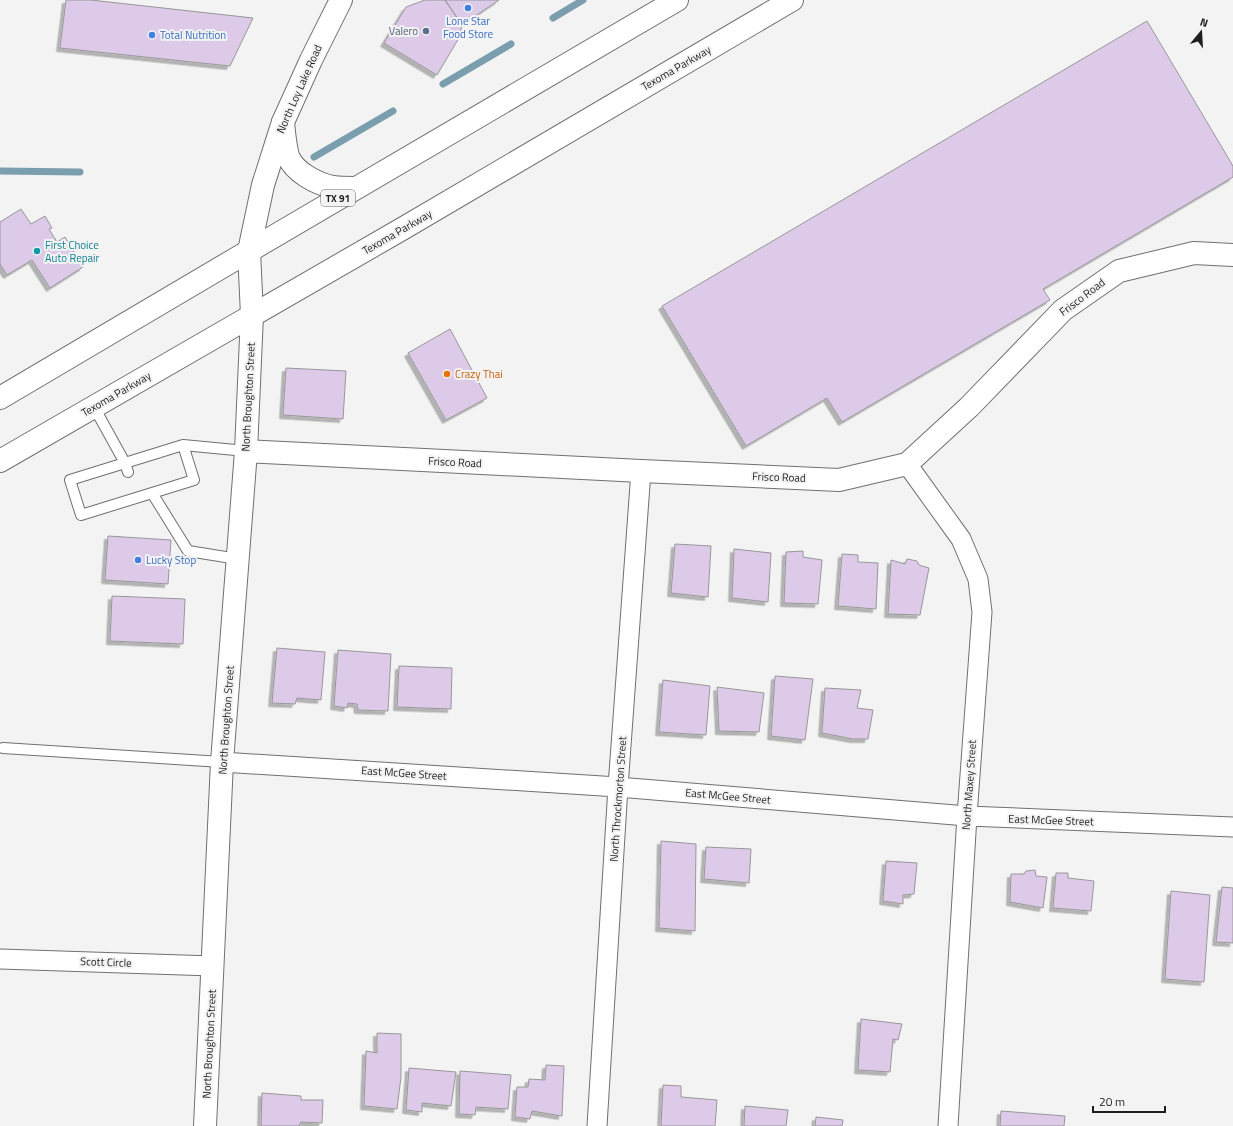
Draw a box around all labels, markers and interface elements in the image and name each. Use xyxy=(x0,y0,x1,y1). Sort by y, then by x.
marker: Lone Star Food Store xyxy=(463,3,473,13)
north arrow xyxy=(1181,12,1221,52)
place label: Lone Star Food Store xyxy=(443,13,494,42)
text: N xyxy=(1198,14,1210,31)
place label: Valero xyxy=(389,23,418,39)
marker: Valero xyxy=(421,26,431,36)
place label: Total Nutrition xyxy=(160,27,226,43)
marker: Total Nutrition xyxy=(147,30,157,40)
street label: Texoma Parkway xyxy=(638,41,714,94)
street label: North Loy Lake Road xyxy=(272,42,326,136)
road number: TX 91 xyxy=(321,190,355,206)
street label: Texoma Parkway xyxy=(359,205,435,258)
place label: First Choice Auto Repair xyxy=(45,237,99,266)
marker: First Choice Auto Repair xyxy=(32,246,42,256)
street label: Frisco Road xyxy=(1056,274,1108,320)
street label: North Broughton Street xyxy=(237,342,259,452)
place label: Crazy Thai xyxy=(455,366,503,382)
street label: Texoma Parkway xyxy=(78,367,154,420)
marker: Crazy Thai xyxy=(442,369,452,379)
street label: Frisco Road xyxy=(428,453,482,471)
street label: Frisco Road xyxy=(752,468,806,486)
place label: Lucky Stop xyxy=(146,552,196,568)
marker: Lucky Stop xyxy=(133,555,143,565)
street label: North Broughton Street xyxy=(214,665,238,775)
street label: North Throckmorton Street xyxy=(606,736,630,862)
street label: North Maxey Street xyxy=(958,739,980,831)
street label: East McGee Street xyxy=(361,762,447,784)
street label: East McGee Street xyxy=(685,784,771,808)
street label: East McGee Street xyxy=(1008,811,1094,829)
street label: Scott Circle xyxy=(80,953,132,971)
street label: North Broughton Street xyxy=(198,989,220,1099)
scale bar xyxy=(1093,1088,1165,1114)
text: 20 m xyxy=(1099,1092,1125,1111)

